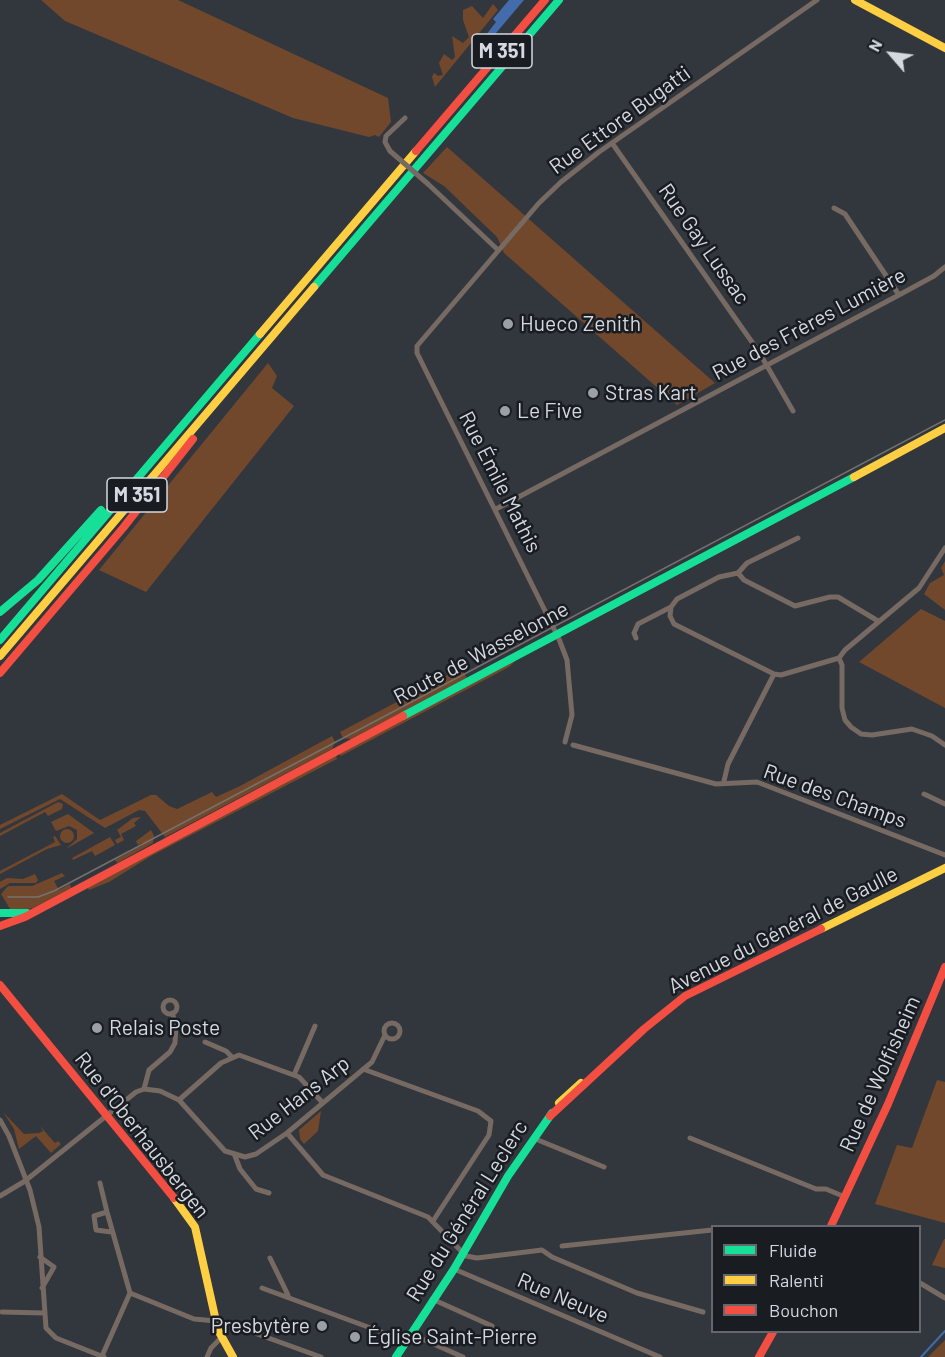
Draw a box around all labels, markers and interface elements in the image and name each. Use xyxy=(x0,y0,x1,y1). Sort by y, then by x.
north arrow xyxy=(861,24,921,84)
road number: M 351 xyxy=(472,34,532,68)
text: N xyxy=(864,36,886,54)
street label: Rue Ettore Bugatti xyxy=(545,60,695,180)
street label: Rue Gay Lussac xyxy=(653,179,755,309)
street label: Rue des Frères Lumière xyxy=(708,262,910,386)
place label: Hueco Zenith xyxy=(520,311,641,337)
marker: Hueco Zenith xyxy=(501,317,515,331)
place label: Stras Kart xyxy=(605,380,697,406)
marker: Stras Kart xyxy=(586,386,600,400)
place label: Le Five xyxy=(517,398,582,424)
marker: Le Five xyxy=(498,404,512,418)
street label: Rue Émile Mathis xyxy=(454,407,546,557)
road number: M 351 xyxy=(107,478,167,512)
street label: Route de Wasselonne xyxy=(389,596,573,710)
street label: Rue des Champs xyxy=(760,758,910,834)
street label: Avenue du Général de Gaulle xyxy=(664,861,902,999)
street label: Rue de Wolfisheim xyxy=(834,992,926,1156)
place label: Relais Poste xyxy=(109,1015,220,1041)
marker: Relais Poste xyxy=(90,1021,104,1035)
street label: Rue d'Oberhausbergen xyxy=(69,1047,215,1223)
street label: Rue Hans Arp xyxy=(243,1051,355,1145)
street label: Rue du Général Leclerc xyxy=(401,1116,533,1306)
legend xyxy=(711,1225,921,1333)
text: Fluide xyxy=(769,1239,817,1261)
street label: Rue Neuve xyxy=(513,1267,613,1329)
text: Ralenti xyxy=(769,1269,824,1291)
text: Bouchon xyxy=(769,1299,838,1321)
place label: Presbytère xyxy=(211,1313,310,1339)
marker: Presbytère xyxy=(315,1319,329,1333)
place label: Église Saint-Pierre xyxy=(367,1324,537,1350)
marker: Église Saint-Pierre xyxy=(348,1330,362,1344)

